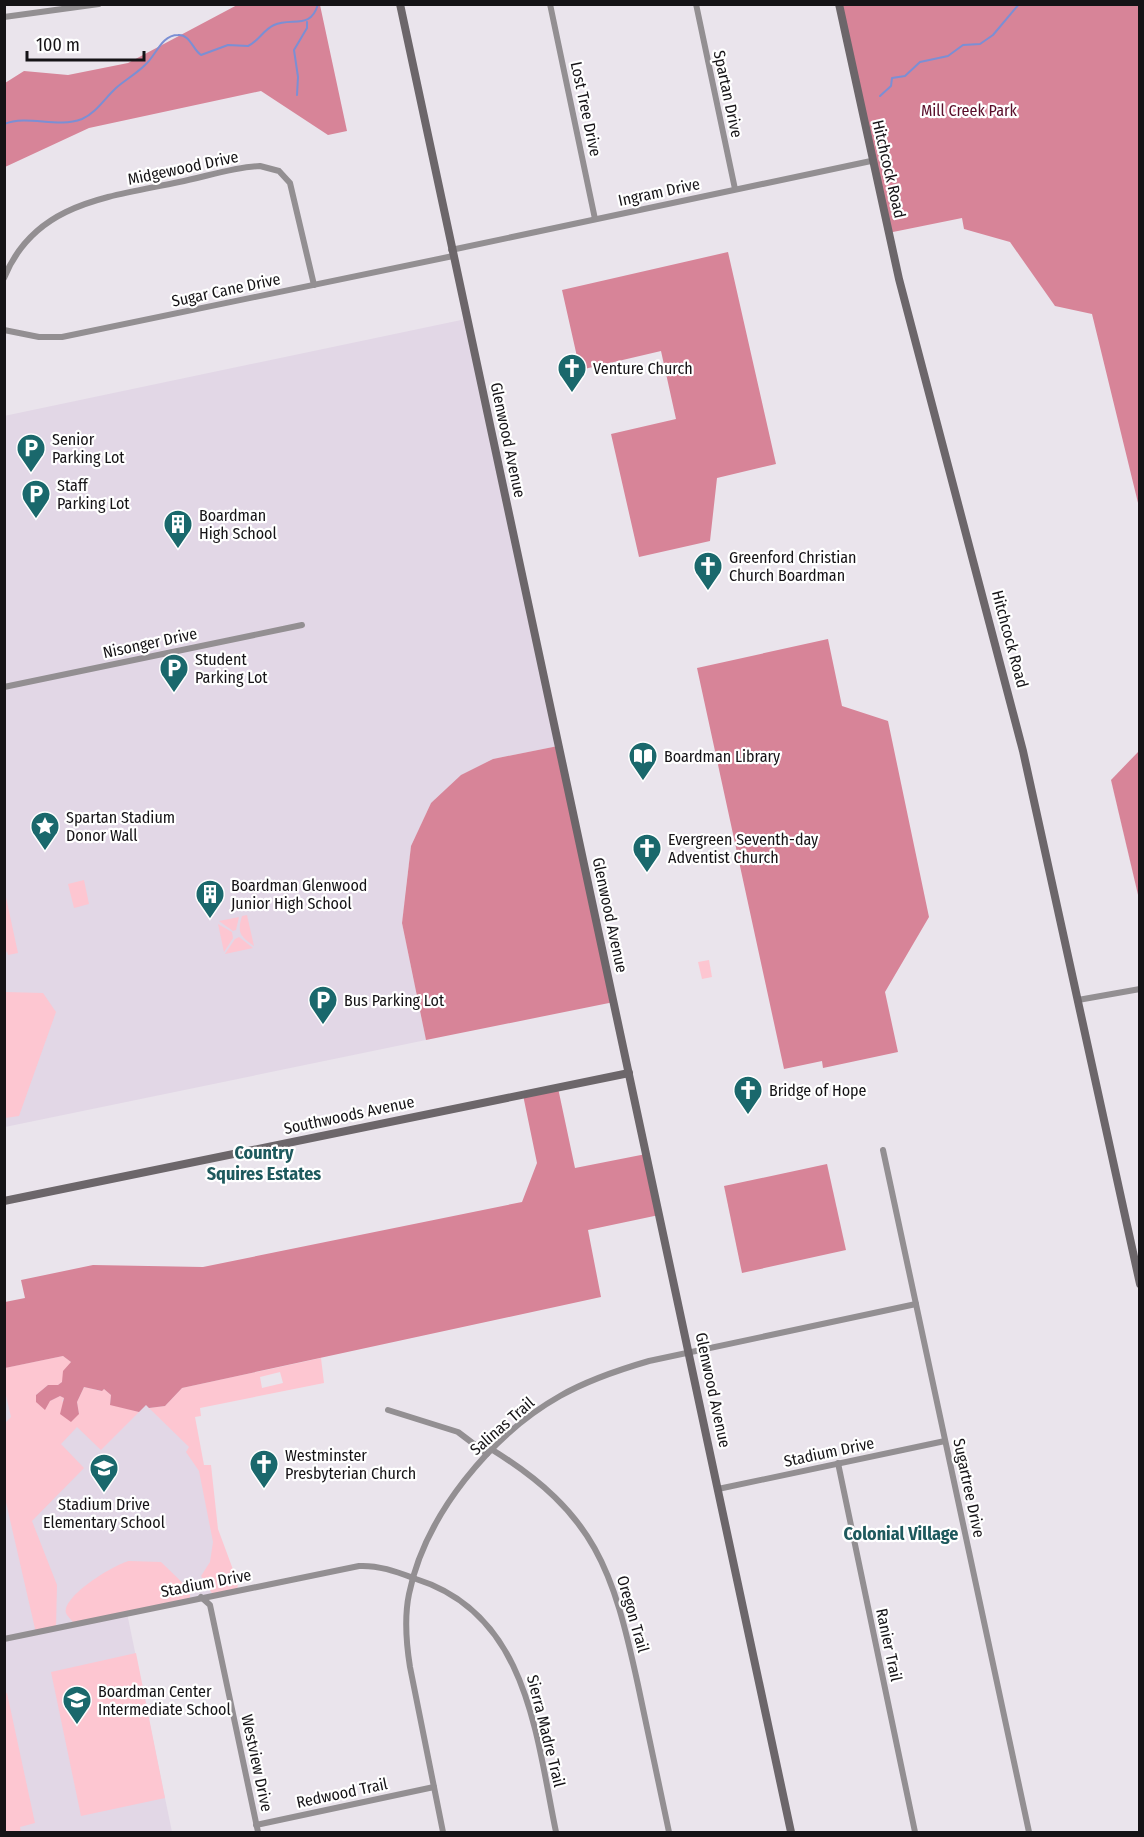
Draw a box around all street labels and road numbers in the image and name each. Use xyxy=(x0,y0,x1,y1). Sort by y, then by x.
street label: Spartan Drive xyxy=(709,49,747,139)
street label: Lost Tree Drive xyxy=(567,60,605,158)
street label: Hitchcock Road xyxy=(868,118,910,220)
street label: Midgewood Drive xyxy=(126,147,240,189)
street label: Ingram Drive xyxy=(616,174,702,210)
street label: Sugar Cane Drive xyxy=(170,269,282,311)
street label: Glenwood Avenue xyxy=(487,381,530,499)
street label: Hitchcock Road xyxy=(988,588,1032,690)
street label: Nisonger Drive xyxy=(101,624,199,662)
street label: Glenwood Avenue xyxy=(589,856,632,974)
street label: Southwoods Avenue xyxy=(282,1092,416,1138)
street label: Glenwood Avenue xyxy=(692,1331,735,1449)
street label: Salinas Trail xyxy=(466,1393,538,1459)
street label: Stadium Drive xyxy=(782,1433,876,1471)
street label: Sugartree Drive xyxy=(949,1437,989,1539)
street label: Stadium Drive xyxy=(159,1565,253,1601)
street label: Oregon Trail xyxy=(613,1573,653,1655)
street label: Ranier Trail xyxy=(872,1607,906,1683)
street label: Sierra Madre Trail xyxy=(523,1673,569,1789)
street label: Westview Drive xyxy=(237,1713,277,1813)
street label: Redwood Trail xyxy=(295,1774,389,1812)

